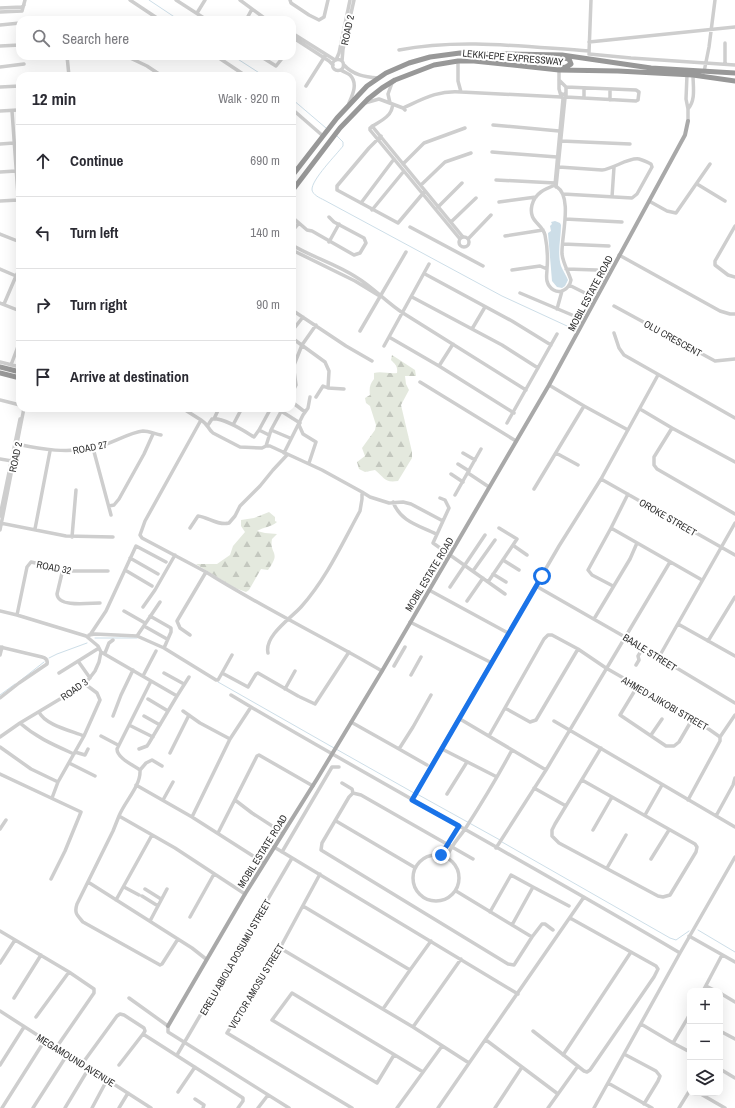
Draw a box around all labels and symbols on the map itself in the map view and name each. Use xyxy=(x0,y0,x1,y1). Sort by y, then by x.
street label: ROAD 2 xyxy=(338,13,357,46)
street label: LEKKI-EPE EXPRESSWAY xyxy=(462,47,564,68)
street label: MOBIL ESTATE ROAD xyxy=(565,253,616,333)
street label: OLU CRESCENT xyxy=(642,317,704,360)
street label: ROAD 27 xyxy=(72,438,109,457)
street label: ROAD 2 xyxy=(6,440,25,473)
street label: OROKE STREET xyxy=(637,496,699,539)
street label: MOBIL ESTATE ROAD xyxy=(402,535,457,614)
street label: ROAD 32 xyxy=(35,558,73,577)
route start xyxy=(533,567,551,585)
street label: BAALE STREET xyxy=(620,631,679,674)
street label: AHMED AJIKOBI STREET xyxy=(618,673,710,733)
street label: ROAD 3 xyxy=(58,675,91,703)
street label: MOBIL ESTATE ROAD xyxy=(235,812,290,890)
route end xyxy=(432,846,450,864)
street label: ERELU ABIOLA DOSUMU STREET xyxy=(197,897,274,1018)
street label: VICTOR AMOSU STREET xyxy=(226,941,287,1031)
street label: MEGAMOUND AVENUE xyxy=(34,1031,117,1090)

